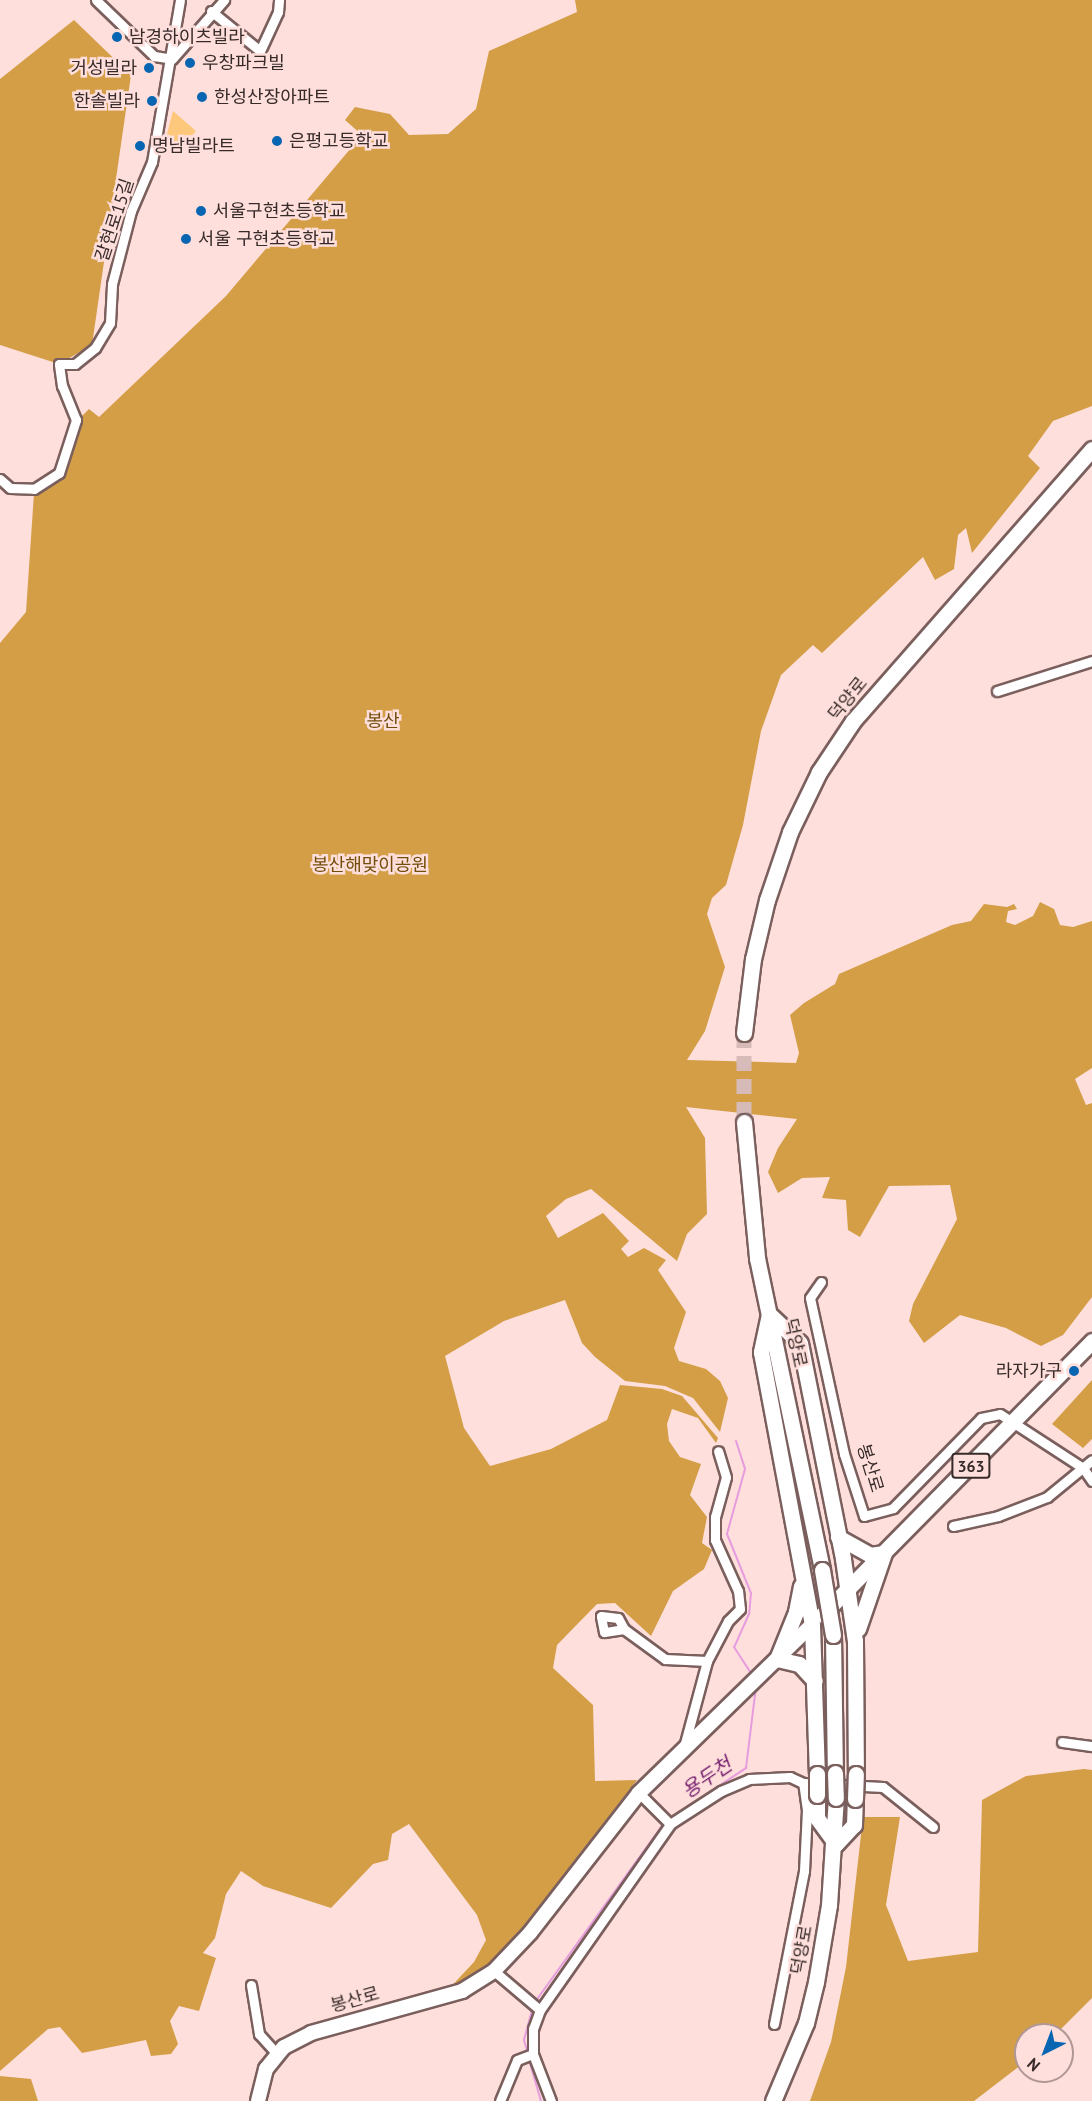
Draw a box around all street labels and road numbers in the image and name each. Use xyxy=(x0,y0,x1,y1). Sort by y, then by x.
street label: 갈현로15길 xyxy=(91,176,139,264)
street label: 덕양로 xyxy=(824,673,872,725)
street label: 덕양로 xyxy=(779,1316,811,1370)
street label: 봉산로 xyxy=(852,1441,888,1495)
road number: 363 xyxy=(950,1453,992,1479)
street label: 덕양로 xyxy=(787,1924,817,1976)
street label: 봉산로 xyxy=(328,1983,382,2017)

